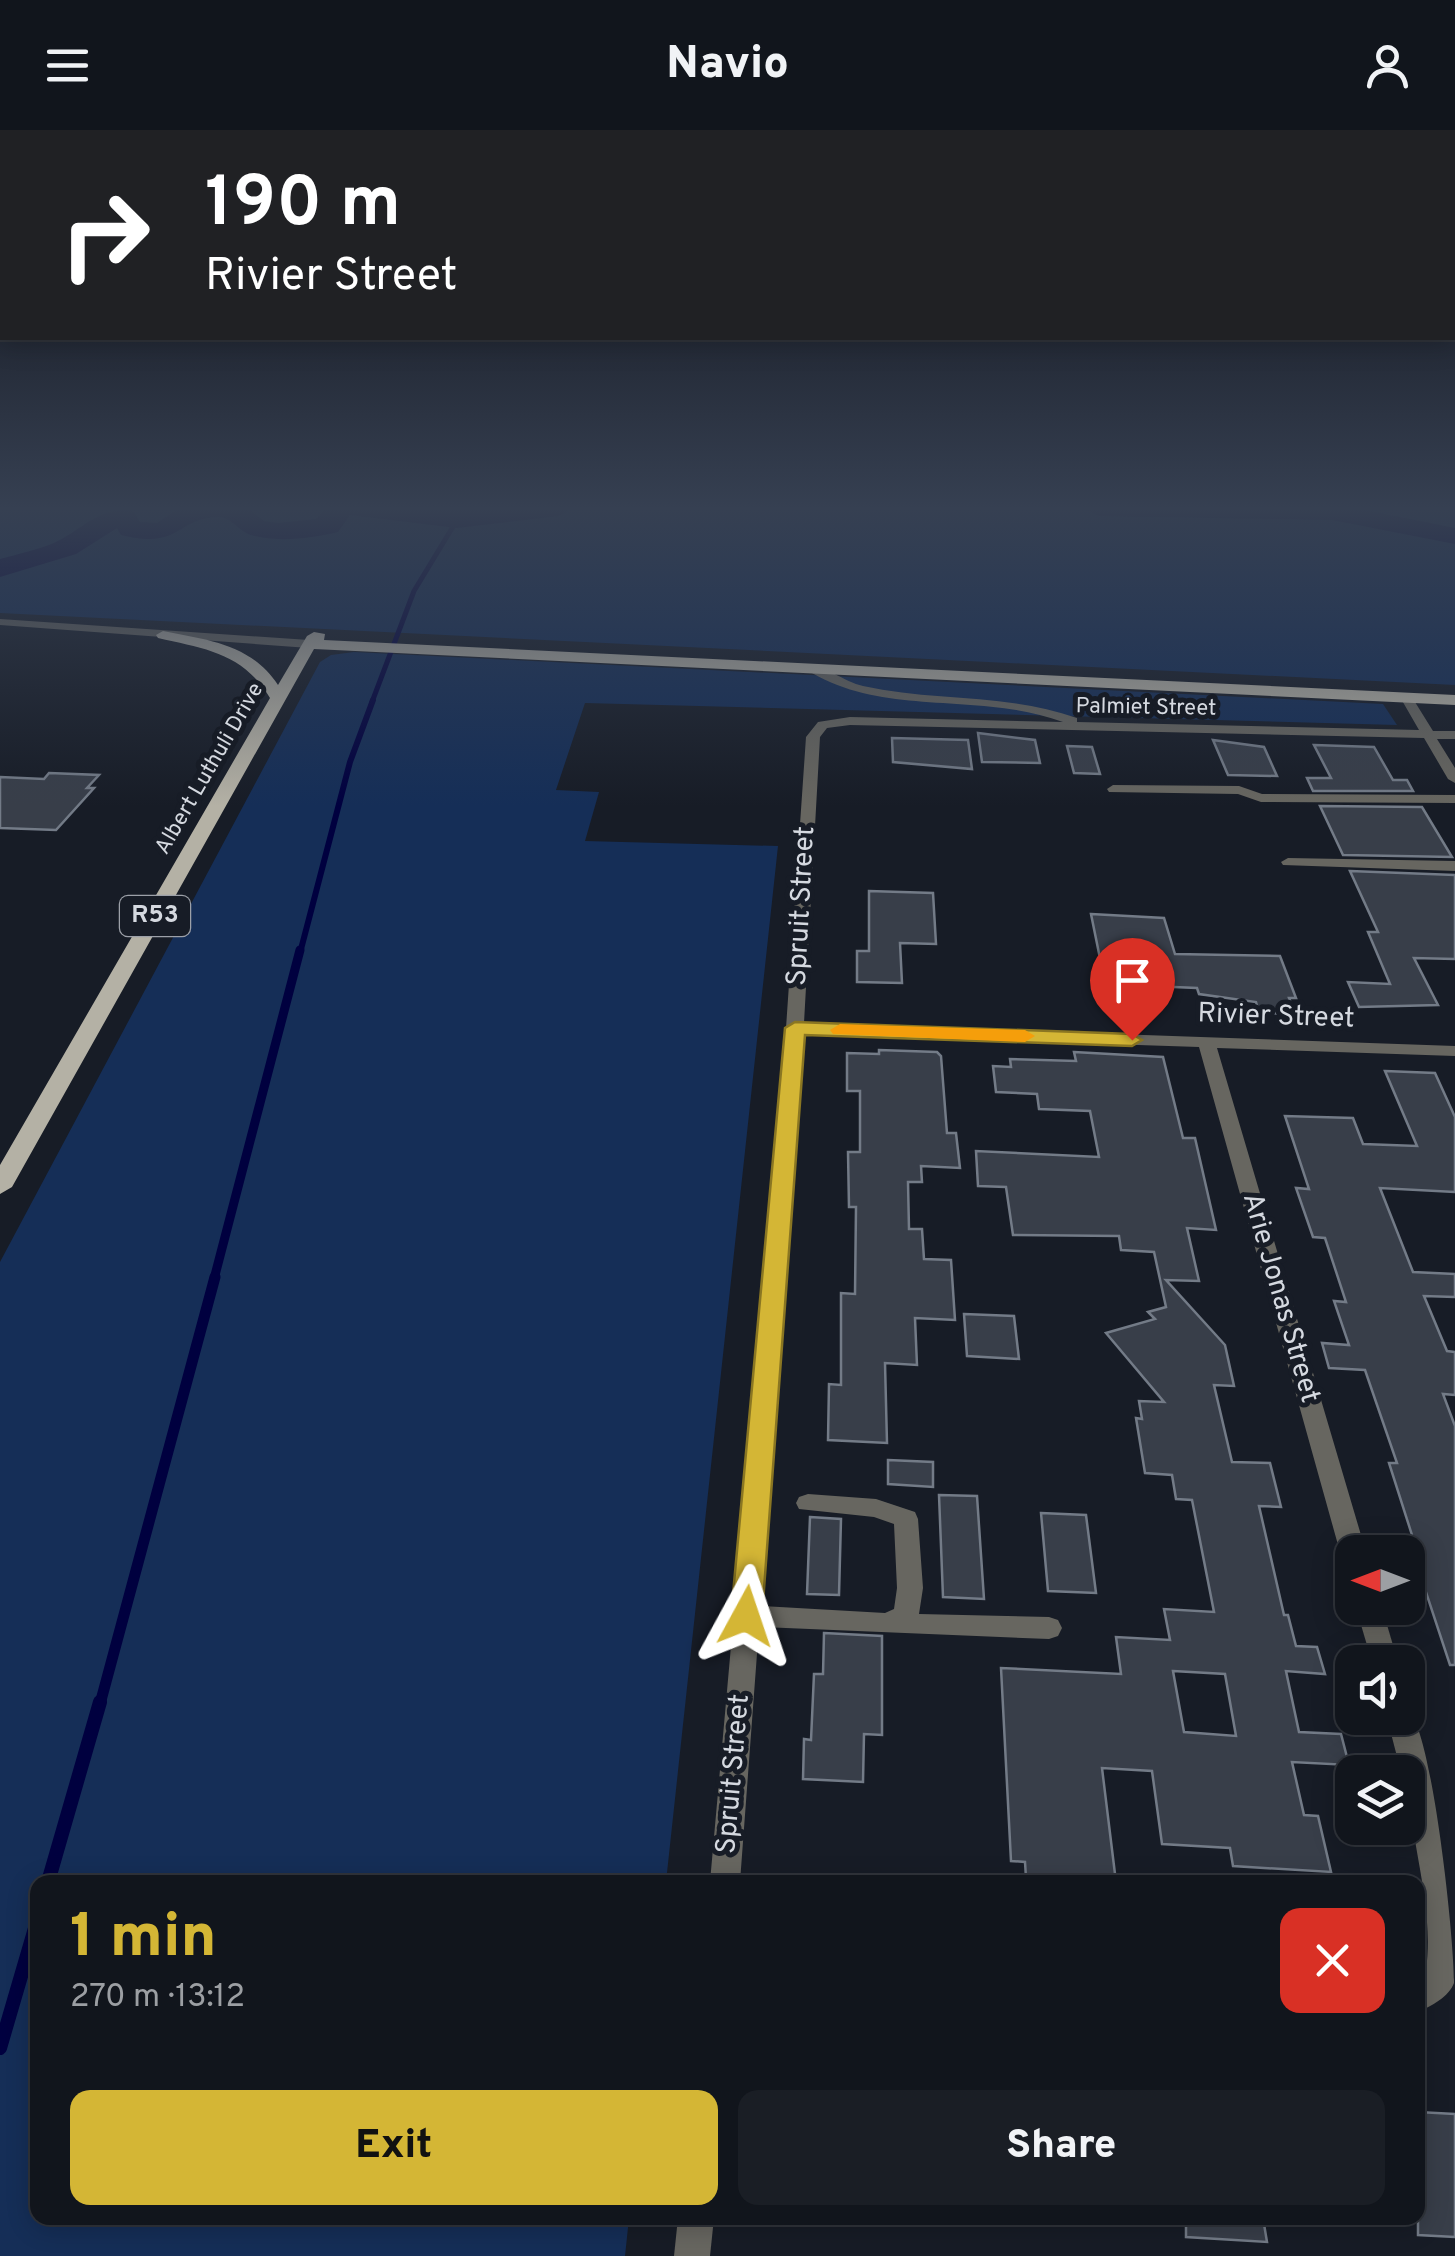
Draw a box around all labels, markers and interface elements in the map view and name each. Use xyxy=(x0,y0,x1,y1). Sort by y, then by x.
text: Navio xyxy=(666,37,789,94)
icon: menu xyxy=(40,38,95,93)
icon: person xyxy=(1360,38,1415,93)
text: 190 m xyxy=(205,162,401,251)
icon: right xyxy=(40,170,170,300)
text: Rivier Street xyxy=(205,249,457,306)
street label: Albert Luthuli Drive xyxy=(150,678,270,860)
street label: Palmiet Street xyxy=(1075,693,1217,723)
street label: Spruit Street xyxy=(780,825,824,987)
road number: R53 xyxy=(120,896,190,936)
pin xyxy=(1090,938,1175,1041)
icon: arrive xyxy=(1105,953,1160,1008)
street label: Rivier Street xyxy=(1197,996,1355,1038)
street label: Arie Jonas Street xyxy=(1233,1189,1327,1407)
north arrow xyxy=(1335,1535,1425,1625)
map controls xyxy=(1335,1535,1425,1845)
position arrow xyxy=(694,1564,798,1668)
button: sound xyxy=(1335,1645,1425,1735)
street label: Spruit Street xyxy=(709,1693,759,1855)
button: layers xyxy=(1335,1755,1425,1845)
text: 1 min xyxy=(70,1902,217,1978)
button: close xyxy=(1280,1908,1385,2013)
text: 270 m · 13:12 xyxy=(70,1978,245,2018)
button: Exit xyxy=(70,2090,718,2205)
button: Share xyxy=(738,2090,1385,2205)

